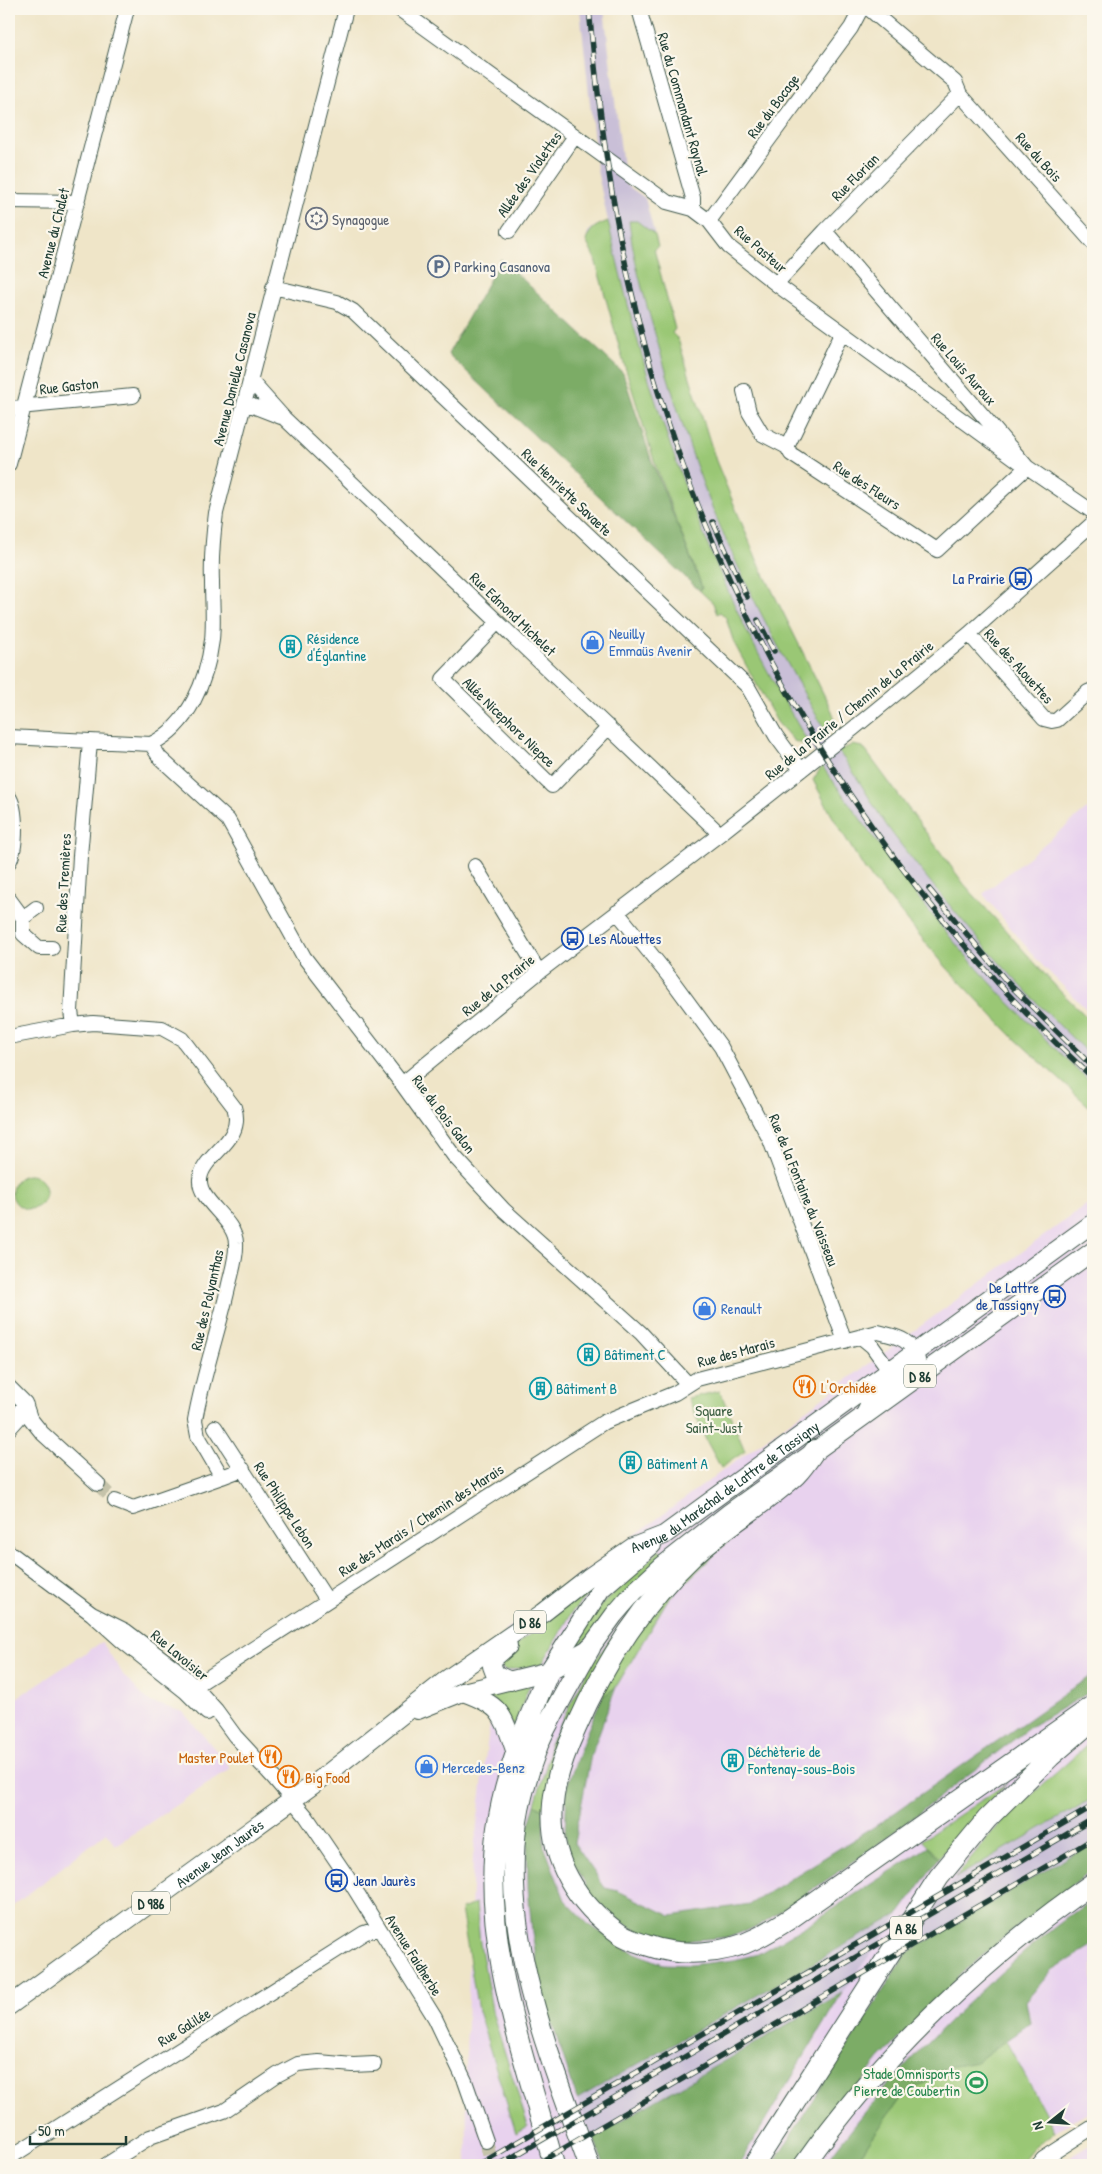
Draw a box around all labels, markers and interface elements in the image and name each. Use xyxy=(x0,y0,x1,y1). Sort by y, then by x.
street label: Rue du Commandant Raynal xyxy=(653,30,713,178)
street label: Rue du Bocage xyxy=(742,70,804,142)
street label: Allée des Violettes xyxy=(492,127,566,221)
street label: Rue du Bois xyxy=(1011,128,1067,187)
street label: Rue Florian xyxy=(826,148,884,206)
street label: Avenue du Chalet xyxy=(32,185,75,280)
synagogue icon: Synagogue xyxy=(304,207,328,231)
place label: Synagogue xyxy=(332,209,389,230)
street label: Rue Pasteur xyxy=(730,220,792,278)
parking icon: Parking Casanova xyxy=(426,254,450,278)
place label: Parking Casanova xyxy=(454,256,550,277)
street label: Avenue Danielle Casanova xyxy=(207,310,261,448)
street label: Rue Louis Auroux xyxy=(926,328,1002,410)
street label: Rue Gaston xyxy=(39,372,100,400)
street label: Rue Henriette Savaete xyxy=(517,443,617,541)
street label: Rue des Fleurs xyxy=(829,455,905,515)
bus stop icon: La Prairie xyxy=(1009,566,1033,590)
street label: Rue Edmond Michelet xyxy=(465,567,561,661)
place label: La Prairie xyxy=(953,568,1005,589)
place label: Neuilly Emmaüs Avenir xyxy=(609,623,693,661)
street label: Rue des Alouettes xyxy=(980,624,1059,708)
place label: Résidence d'Églantine xyxy=(307,628,367,666)
shop icon: Neuilly Emmaüs Avenir xyxy=(581,630,605,654)
building icon: Résidence d'Églantine xyxy=(279,635,303,659)
street label: Rue de la Prairie / Chemin de la Prairie xyxy=(760,635,938,785)
street label: Allée Nicephore Niepce xyxy=(458,672,560,772)
street label: Rue des Tremières xyxy=(50,833,76,933)
bus stop icon: Les Alouettes xyxy=(561,926,585,950)
place label: Les Alouettes xyxy=(589,928,661,949)
street label: Rue de la Prairie xyxy=(457,949,539,1021)
street label: Rue du Bois Galon xyxy=(407,1070,481,1158)
street label: Rue de la Fontaine du Vaisseau xyxy=(764,1111,844,1269)
street label: Rue des Polyanthas xyxy=(185,1247,229,1352)
place label: De Lattre de Tassigny xyxy=(976,1277,1039,1315)
bus stop icon: De Lattre de Tassigny xyxy=(1043,1284,1067,1308)
shop icon: Renault xyxy=(693,1296,717,1320)
place label: Renault xyxy=(721,1298,762,1319)
street label: Rue des Marais xyxy=(695,1332,777,1372)
building icon: Bâtiment C xyxy=(576,1342,600,1366)
place label: Bâtiment C xyxy=(604,1344,666,1365)
road number: D 86 xyxy=(904,1364,936,1388)
restaurant icon: L'Orchidée xyxy=(793,1375,817,1399)
building icon: Bâtiment B xyxy=(528,1376,552,1400)
place label: L'Orchidée xyxy=(821,1377,876,1398)
place label: Bâtiment B xyxy=(556,1378,617,1399)
park label: Square Saint-Just xyxy=(686,1400,743,1438)
street label: Avenue du Maréchal de Lattre de Tassigny xyxy=(627,1415,823,1558)
building icon: Bâtiment A xyxy=(619,1451,643,1475)
place label: Bâtiment A xyxy=(647,1453,709,1474)
street label: Rue Philippe Lebon xyxy=(249,1458,321,1553)
street label: Rue des Marais / Chemin des Marais xyxy=(334,1459,508,1581)
road number: D 86 xyxy=(514,1610,546,1634)
street label: Rue Lavoisier xyxy=(146,1624,214,1686)
place label: Déchèterie de Fontenay-sous-Bois xyxy=(747,1741,855,1779)
restaurant icon: Master Poulet xyxy=(258,1745,282,1769)
place label: Master Poulet xyxy=(179,1747,255,1768)
building icon: Déchèterie de Fontenay-sous-Bois xyxy=(720,1748,744,1772)
shop icon: Mercedes-Benz xyxy=(414,1755,438,1779)
place label: Mercedes-Benz xyxy=(442,1757,525,1778)
restaurant icon: Big Food xyxy=(277,1765,301,1789)
place label: Big Food xyxy=(305,1767,350,1788)
street label: Avenue Jean Jaurès xyxy=(171,1814,268,1892)
bus stop icon: Jean Jaurès xyxy=(325,1868,349,1892)
place label: Jean Jaurès xyxy=(353,1870,416,1891)
road number: D 986 xyxy=(132,1892,170,1915)
street label: Avenue Faidherbe xyxy=(381,1910,447,2000)
road number: A 86 xyxy=(890,1916,922,1940)
street label: Rue Galilée xyxy=(154,2003,214,2051)
place label: Stade Omnisports Pierre de Coubertin xyxy=(854,2063,960,2101)
sports icon: Stade Omnisports Pierre de Coubertin xyxy=(964,2070,988,2094)
north arrow xyxy=(1024,2096,1074,2146)
scale bar xyxy=(30,2114,126,2146)
text: N xyxy=(1027,2119,1047,2132)
text: 50 m xyxy=(38,2120,65,2141)

